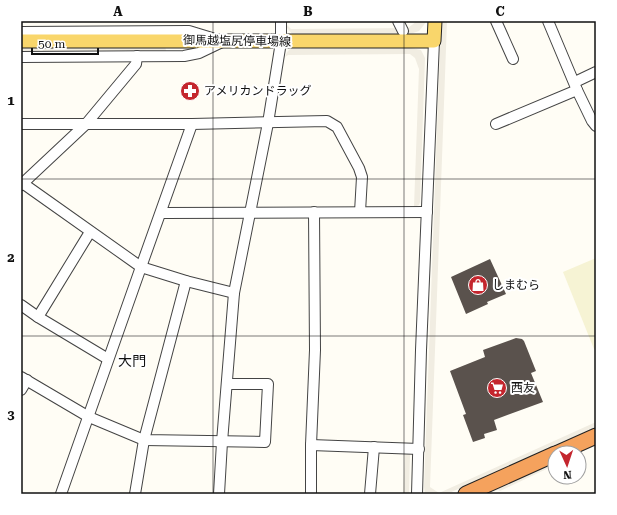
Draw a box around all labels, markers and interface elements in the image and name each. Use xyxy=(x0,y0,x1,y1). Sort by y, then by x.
text: A xyxy=(113,4,123,19)
text: B xyxy=(303,4,313,19)
text: C xyxy=(495,4,505,19)
scale bar xyxy=(32,30,98,56)
street label: 御馬越塩尻停車場線 xyxy=(183,33,291,49)
text: 50 m xyxy=(38,37,65,51)
pharmacy icon: アメリカンドラッグ xyxy=(179,80,201,102)
place label: アメリカンドラッグ xyxy=(204,84,311,98)
text: 1 xyxy=(7,93,15,108)
text: 2 xyxy=(7,250,15,265)
shop icon: しまむら xyxy=(467,274,489,296)
place label: しまむら xyxy=(492,278,540,292)
district label: 大門 xyxy=(118,353,146,369)
supermarket icon: 西友 xyxy=(486,377,508,399)
place label: 西友 xyxy=(511,381,535,395)
text: 3 xyxy=(7,407,15,422)
north arrow xyxy=(547,445,587,485)
text: N xyxy=(562,468,572,481)

